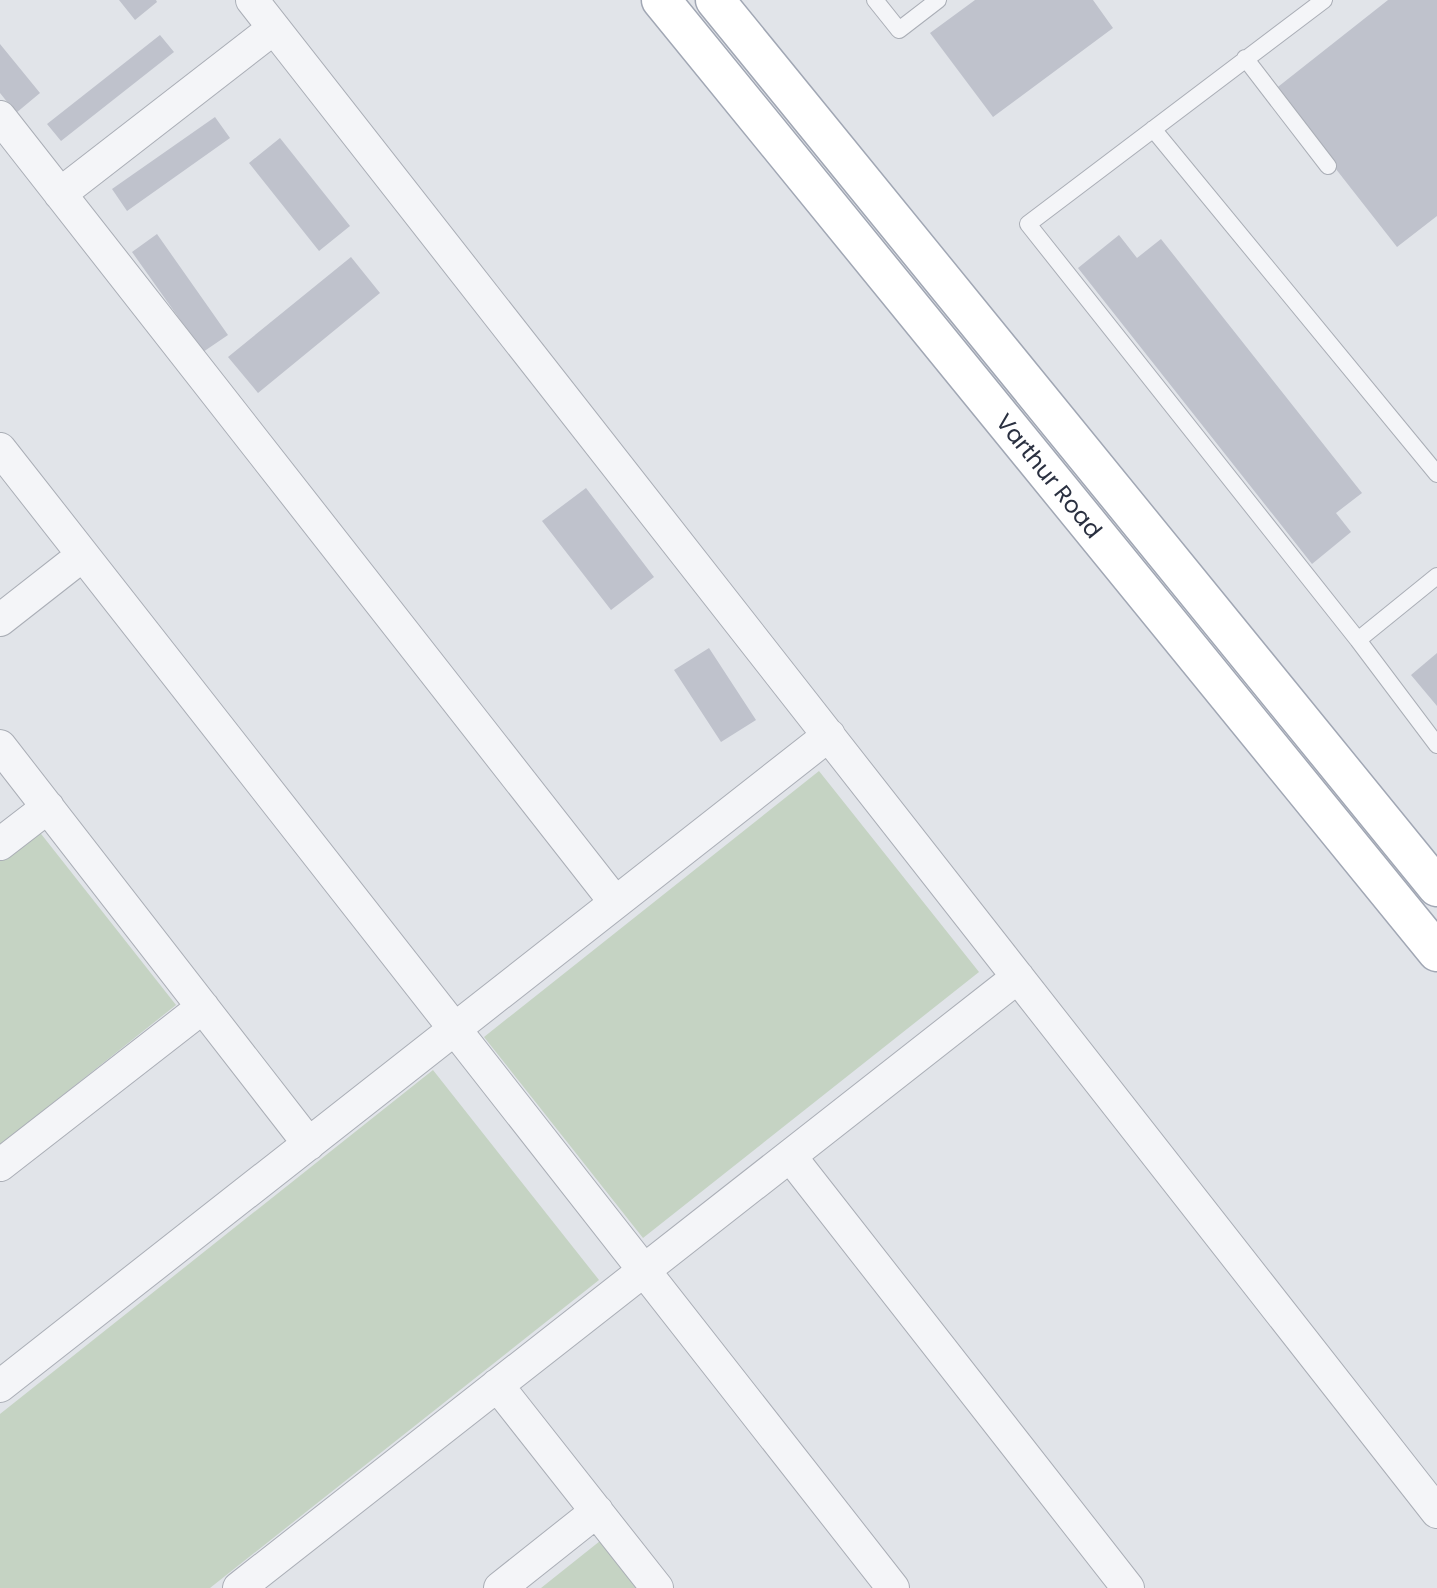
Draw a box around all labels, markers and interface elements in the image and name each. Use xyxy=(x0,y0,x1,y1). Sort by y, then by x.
street label: Varthur Road xyxy=(988,407,1109,545)

